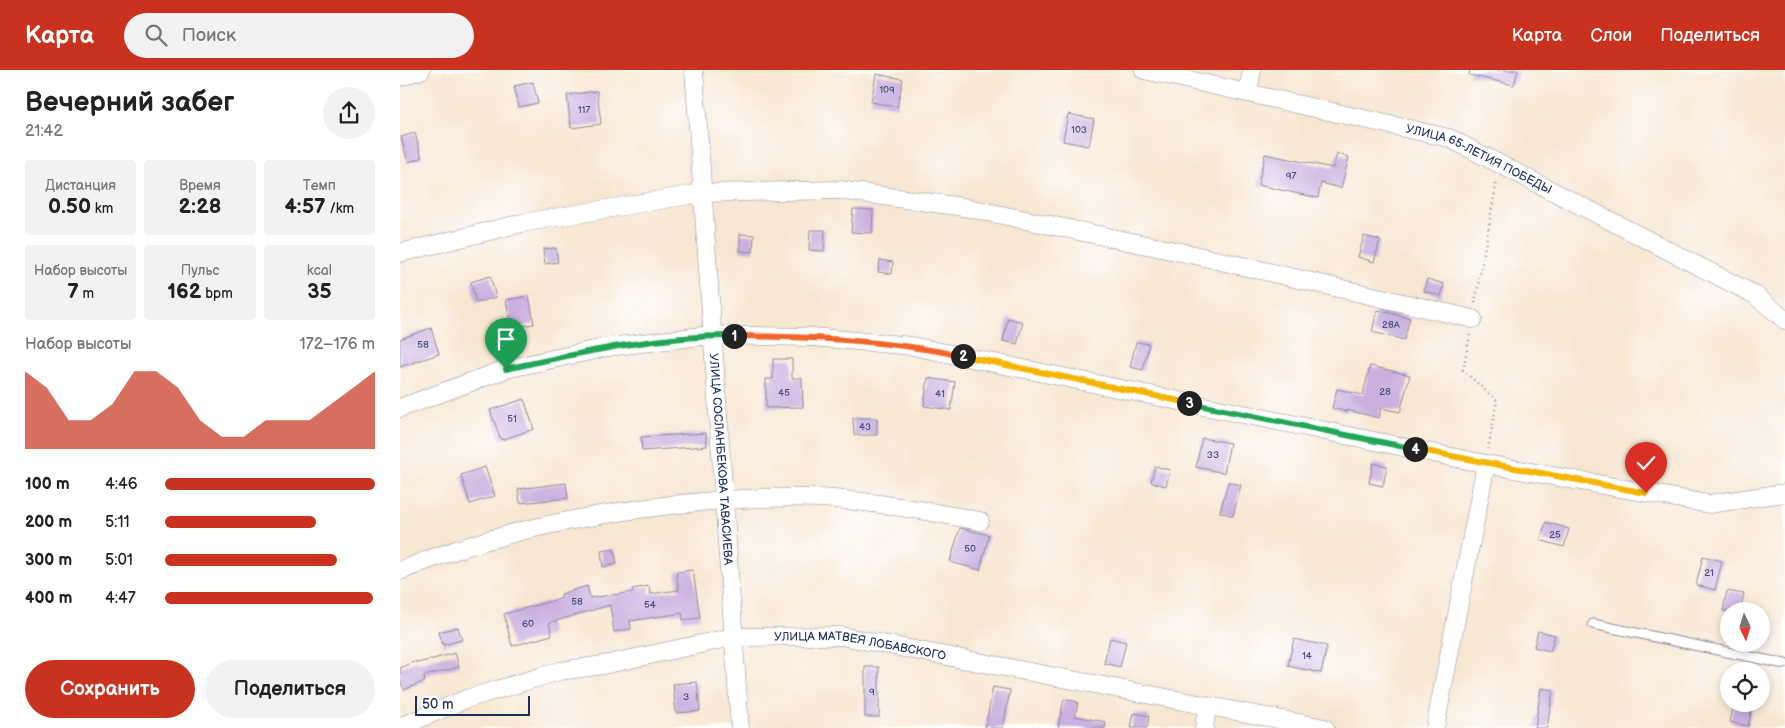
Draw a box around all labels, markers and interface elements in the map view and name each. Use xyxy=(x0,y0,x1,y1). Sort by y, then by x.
search box xyxy=(124,13,474,58)
text: Карта xyxy=(25,21,94,50)
icon: search xyxy=(142,21,170,49)
text: Поиск xyxy=(182,24,236,47)
text: Карта xyxy=(1512,25,1562,46)
text: Слои xyxy=(1590,25,1632,46)
text: Поделиться xyxy=(1660,25,1760,46)
house number: 109 xyxy=(879,84,895,96)
text: Вечерний забег xyxy=(25,86,234,119)
button: share xyxy=(323,87,375,139)
house number: 117 xyxy=(578,104,590,116)
street label: УЛИЦА 65-ЛЕТИЯ ПОБЕДЫ xyxy=(1405,121,1555,197)
text: 21:42 xyxy=(25,122,63,141)
house number: 103 xyxy=(1071,124,1087,136)
house number: 97 xyxy=(1286,170,1296,182)
text: Дистанция xyxy=(45,177,116,194)
text: Время xyxy=(179,177,221,194)
text: Темп xyxy=(303,177,336,194)
text: 0.50 xyxy=(48,194,91,219)
text: 2:28 xyxy=(179,194,221,219)
text: 4:57 xyxy=(284,194,326,219)
text: km xyxy=(91,200,113,217)
text: /km xyxy=(326,200,354,217)
text: Набор высоты xyxy=(34,262,127,279)
text: Пульс xyxy=(181,262,219,279)
text: kcal xyxy=(307,262,332,279)
text: 7 xyxy=(67,279,79,304)
text: 162 xyxy=(167,279,201,304)
text: 35 xyxy=(307,279,332,304)
text: m xyxy=(79,285,94,302)
text: bpm xyxy=(201,285,233,302)
pin xyxy=(485,318,527,369)
house number: 28А xyxy=(1382,319,1401,331)
pin: 1 xyxy=(722,324,746,348)
icon: arrive xyxy=(492,325,520,353)
text: 1 xyxy=(732,328,737,345)
text: Набор высоты xyxy=(25,335,132,354)
text: 172–176 m xyxy=(300,335,375,354)
house number: 58 xyxy=(417,339,429,351)
pin: 2 xyxy=(950,344,976,368)
text: 2 xyxy=(959,348,968,365)
street label: УЛИЦА СОСЛАНБЕКОВА ТАВАСИЕВА xyxy=(706,353,736,566)
house number: 28 xyxy=(1379,386,1391,398)
house number: 45 xyxy=(778,387,790,399)
house number: 41 xyxy=(935,388,945,400)
pin: 3 xyxy=(1176,390,1202,416)
text: 3 xyxy=(1185,395,1194,412)
house number: 51 xyxy=(507,413,517,425)
house number: 43 xyxy=(859,421,871,433)
pin: 4 xyxy=(1402,436,1428,462)
text: 4 xyxy=(1411,441,1420,458)
pin xyxy=(1625,442,1667,493)
house number: 33 xyxy=(1207,449,1219,461)
icon: check xyxy=(1632,449,1660,477)
text: 100 m xyxy=(25,475,70,494)
text: 4:46 xyxy=(105,475,138,494)
text: 200 m xyxy=(25,513,72,532)
text: 5:11 xyxy=(105,513,130,532)
house number: 25 xyxy=(1549,529,1561,541)
house number: 50 xyxy=(964,543,976,555)
text: 300 m xyxy=(25,551,72,570)
text: 5:01 xyxy=(105,551,133,570)
house number: 21 xyxy=(1704,567,1714,579)
text: 400 m xyxy=(25,589,72,608)
text: 4:47 xyxy=(105,589,136,608)
house number: 58 xyxy=(571,596,583,608)
house number: 54 xyxy=(644,599,656,611)
north arrow xyxy=(1720,602,1770,652)
map controls xyxy=(1720,602,1770,712)
house number: 60 xyxy=(522,618,534,630)
street label: УЛИЦА МАТВЕЯ ЛОБАВСКОГО xyxy=(774,628,948,663)
house number: 14 xyxy=(1302,650,1312,662)
button: Сохранить xyxy=(25,660,195,718)
button: Поделиться xyxy=(205,660,375,718)
button: locate xyxy=(1720,662,1770,712)
house number: 9 xyxy=(869,686,875,698)
house number: 3 xyxy=(683,691,689,703)
scale bar xyxy=(415,693,530,716)
text: 50 m xyxy=(422,696,454,713)

